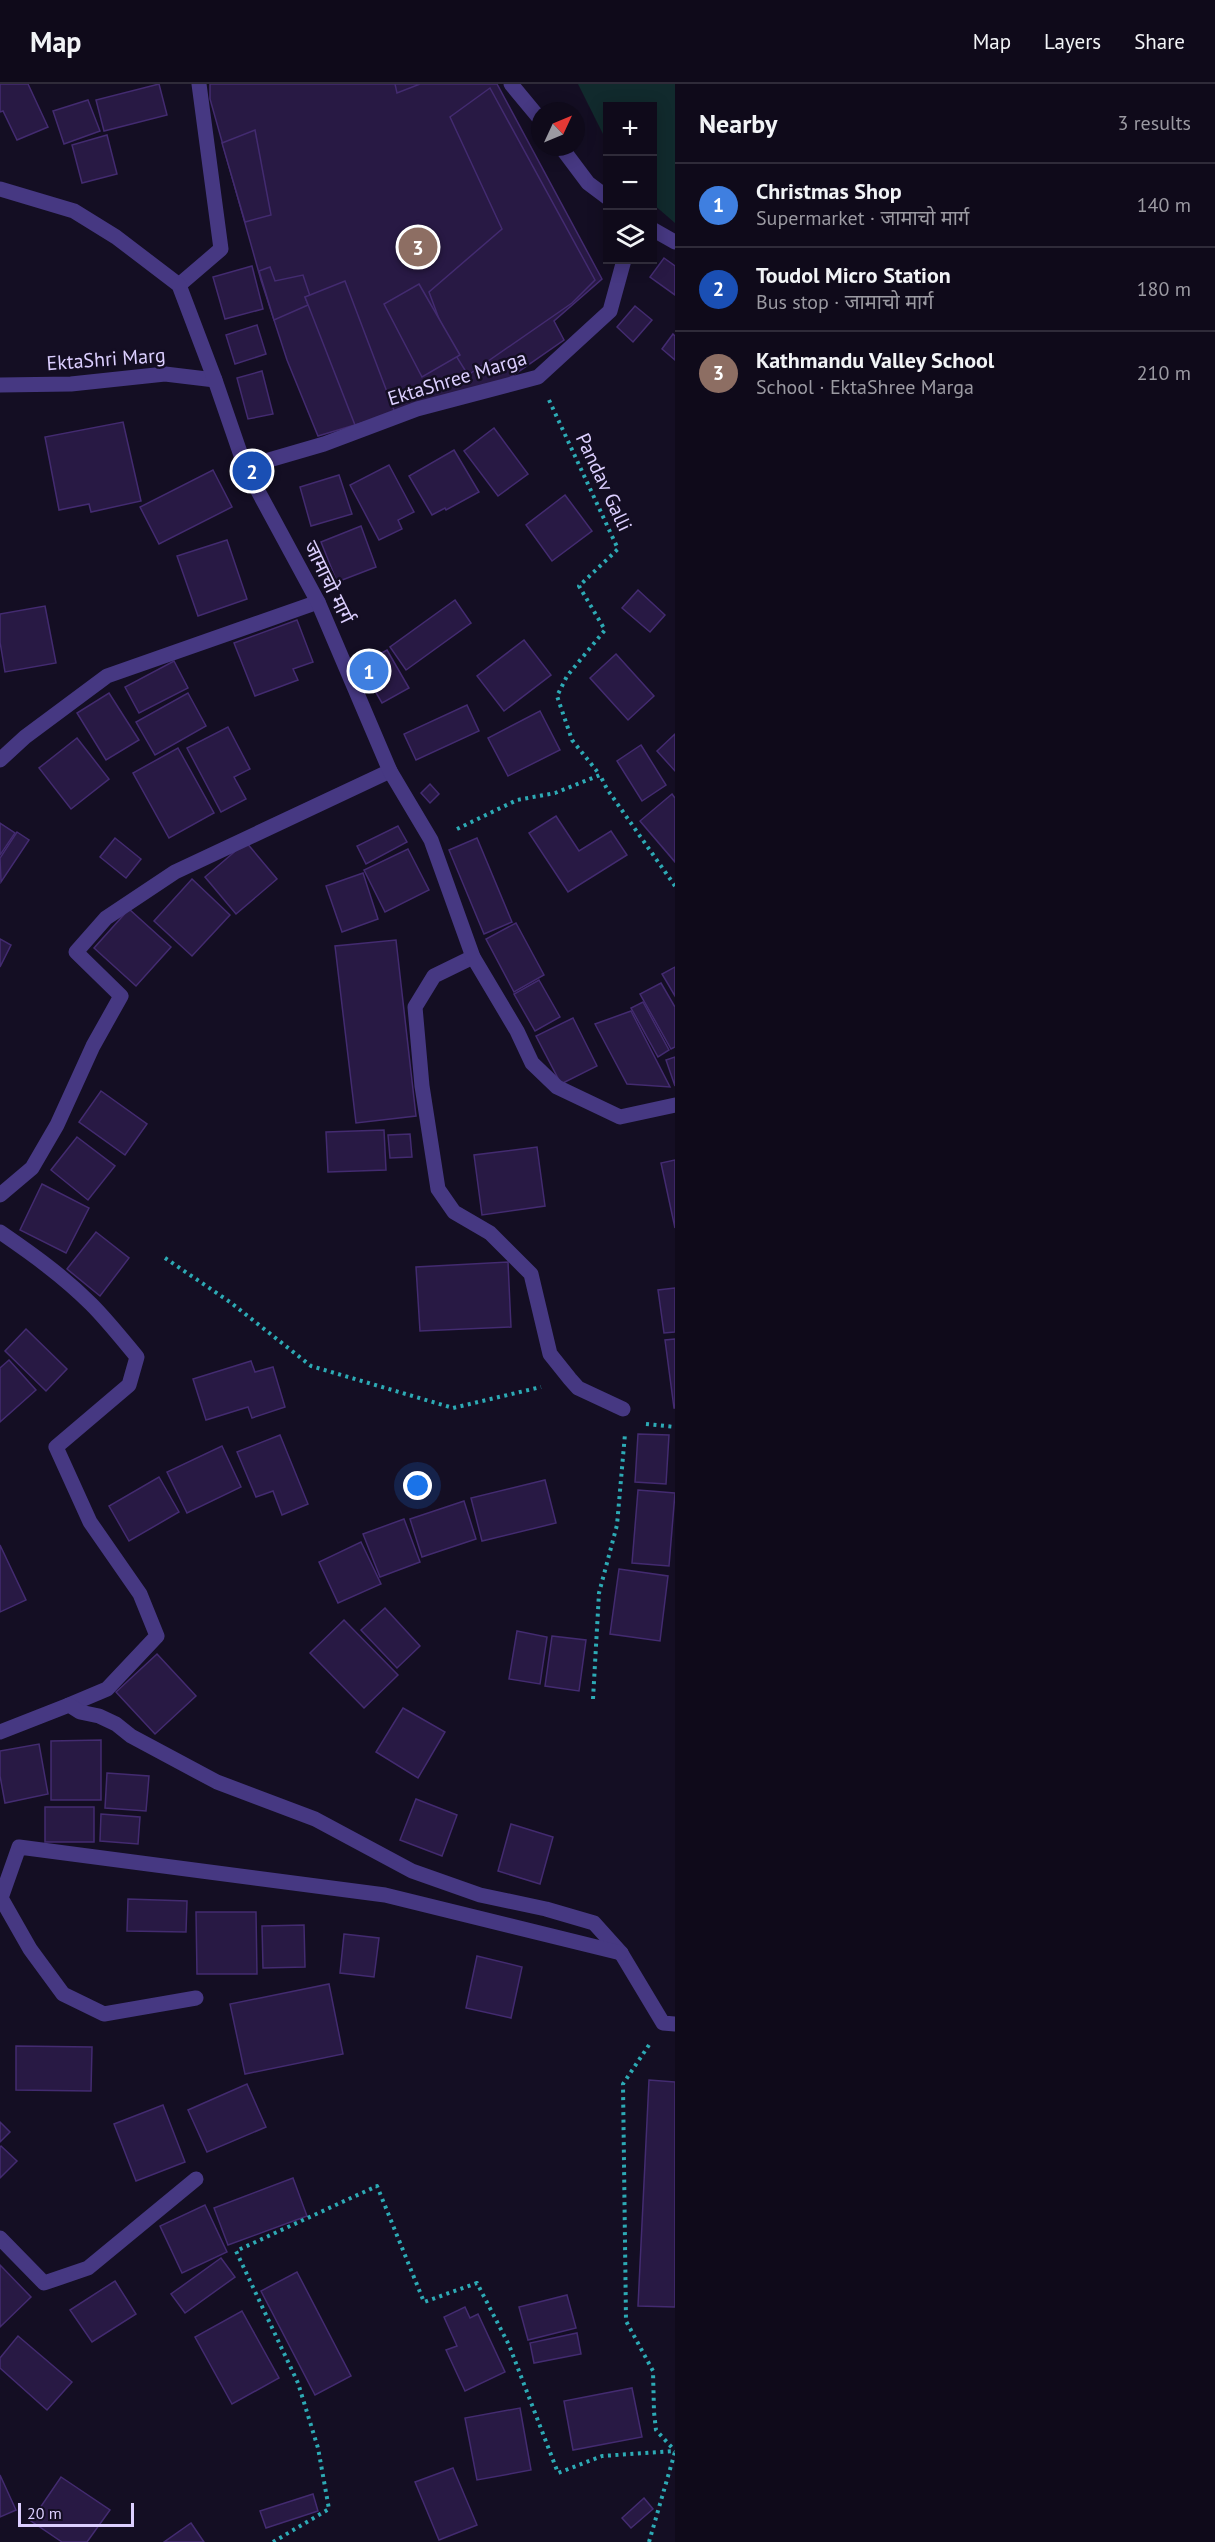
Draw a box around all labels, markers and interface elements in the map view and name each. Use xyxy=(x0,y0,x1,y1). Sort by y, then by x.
text: Map xyxy=(30,23,81,60)
text: Map xyxy=(973,28,1011,55)
text: Layers xyxy=(1044,28,1101,55)
text: Share xyxy=(1134,28,1185,55)
north arrow xyxy=(531,102,585,156)
map controls xyxy=(603,102,657,264)
button: + xyxy=(603,102,657,156)
text: Nearby xyxy=(699,107,777,140)
text: 3 results xyxy=(1118,110,1191,136)
button: − xyxy=(603,156,657,210)
text: Christmas Shop xyxy=(756,177,902,205)
text: 1 xyxy=(713,192,724,218)
text: 140 m xyxy=(1137,192,1191,218)
text: Supermarket · जामाचो मार्ग xyxy=(756,205,969,231)
button: layers xyxy=(603,210,657,264)
pin: 3 xyxy=(398,224,438,270)
text: Toudol Micro Station xyxy=(756,261,951,289)
text: 2 xyxy=(713,276,724,302)
text: 180 m xyxy=(1137,276,1191,302)
text: Bus stop · जामाचो मार्ग xyxy=(756,289,934,315)
street label: EktaShri Marg xyxy=(46,342,166,376)
street label: EktaShree Marga xyxy=(384,345,530,411)
text: Kathmandu Valley School xyxy=(756,346,994,374)
text: 3 xyxy=(713,360,724,386)
text: 210 m xyxy=(1137,360,1191,386)
text: School · EktaShree Marga xyxy=(756,374,974,400)
street label: Pandav Galli xyxy=(570,429,638,535)
pin: 2 xyxy=(232,448,272,494)
street label: जामाचो मार्ग xyxy=(298,536,361,628)
pin: 1 xyxy=(350,648,388,694)
your location xyxy=(403,1471,432,1500)
scale bar xyxy=(18,2500,134,2528)
text: 20 m xyxy=(27,2503,62,2523)

